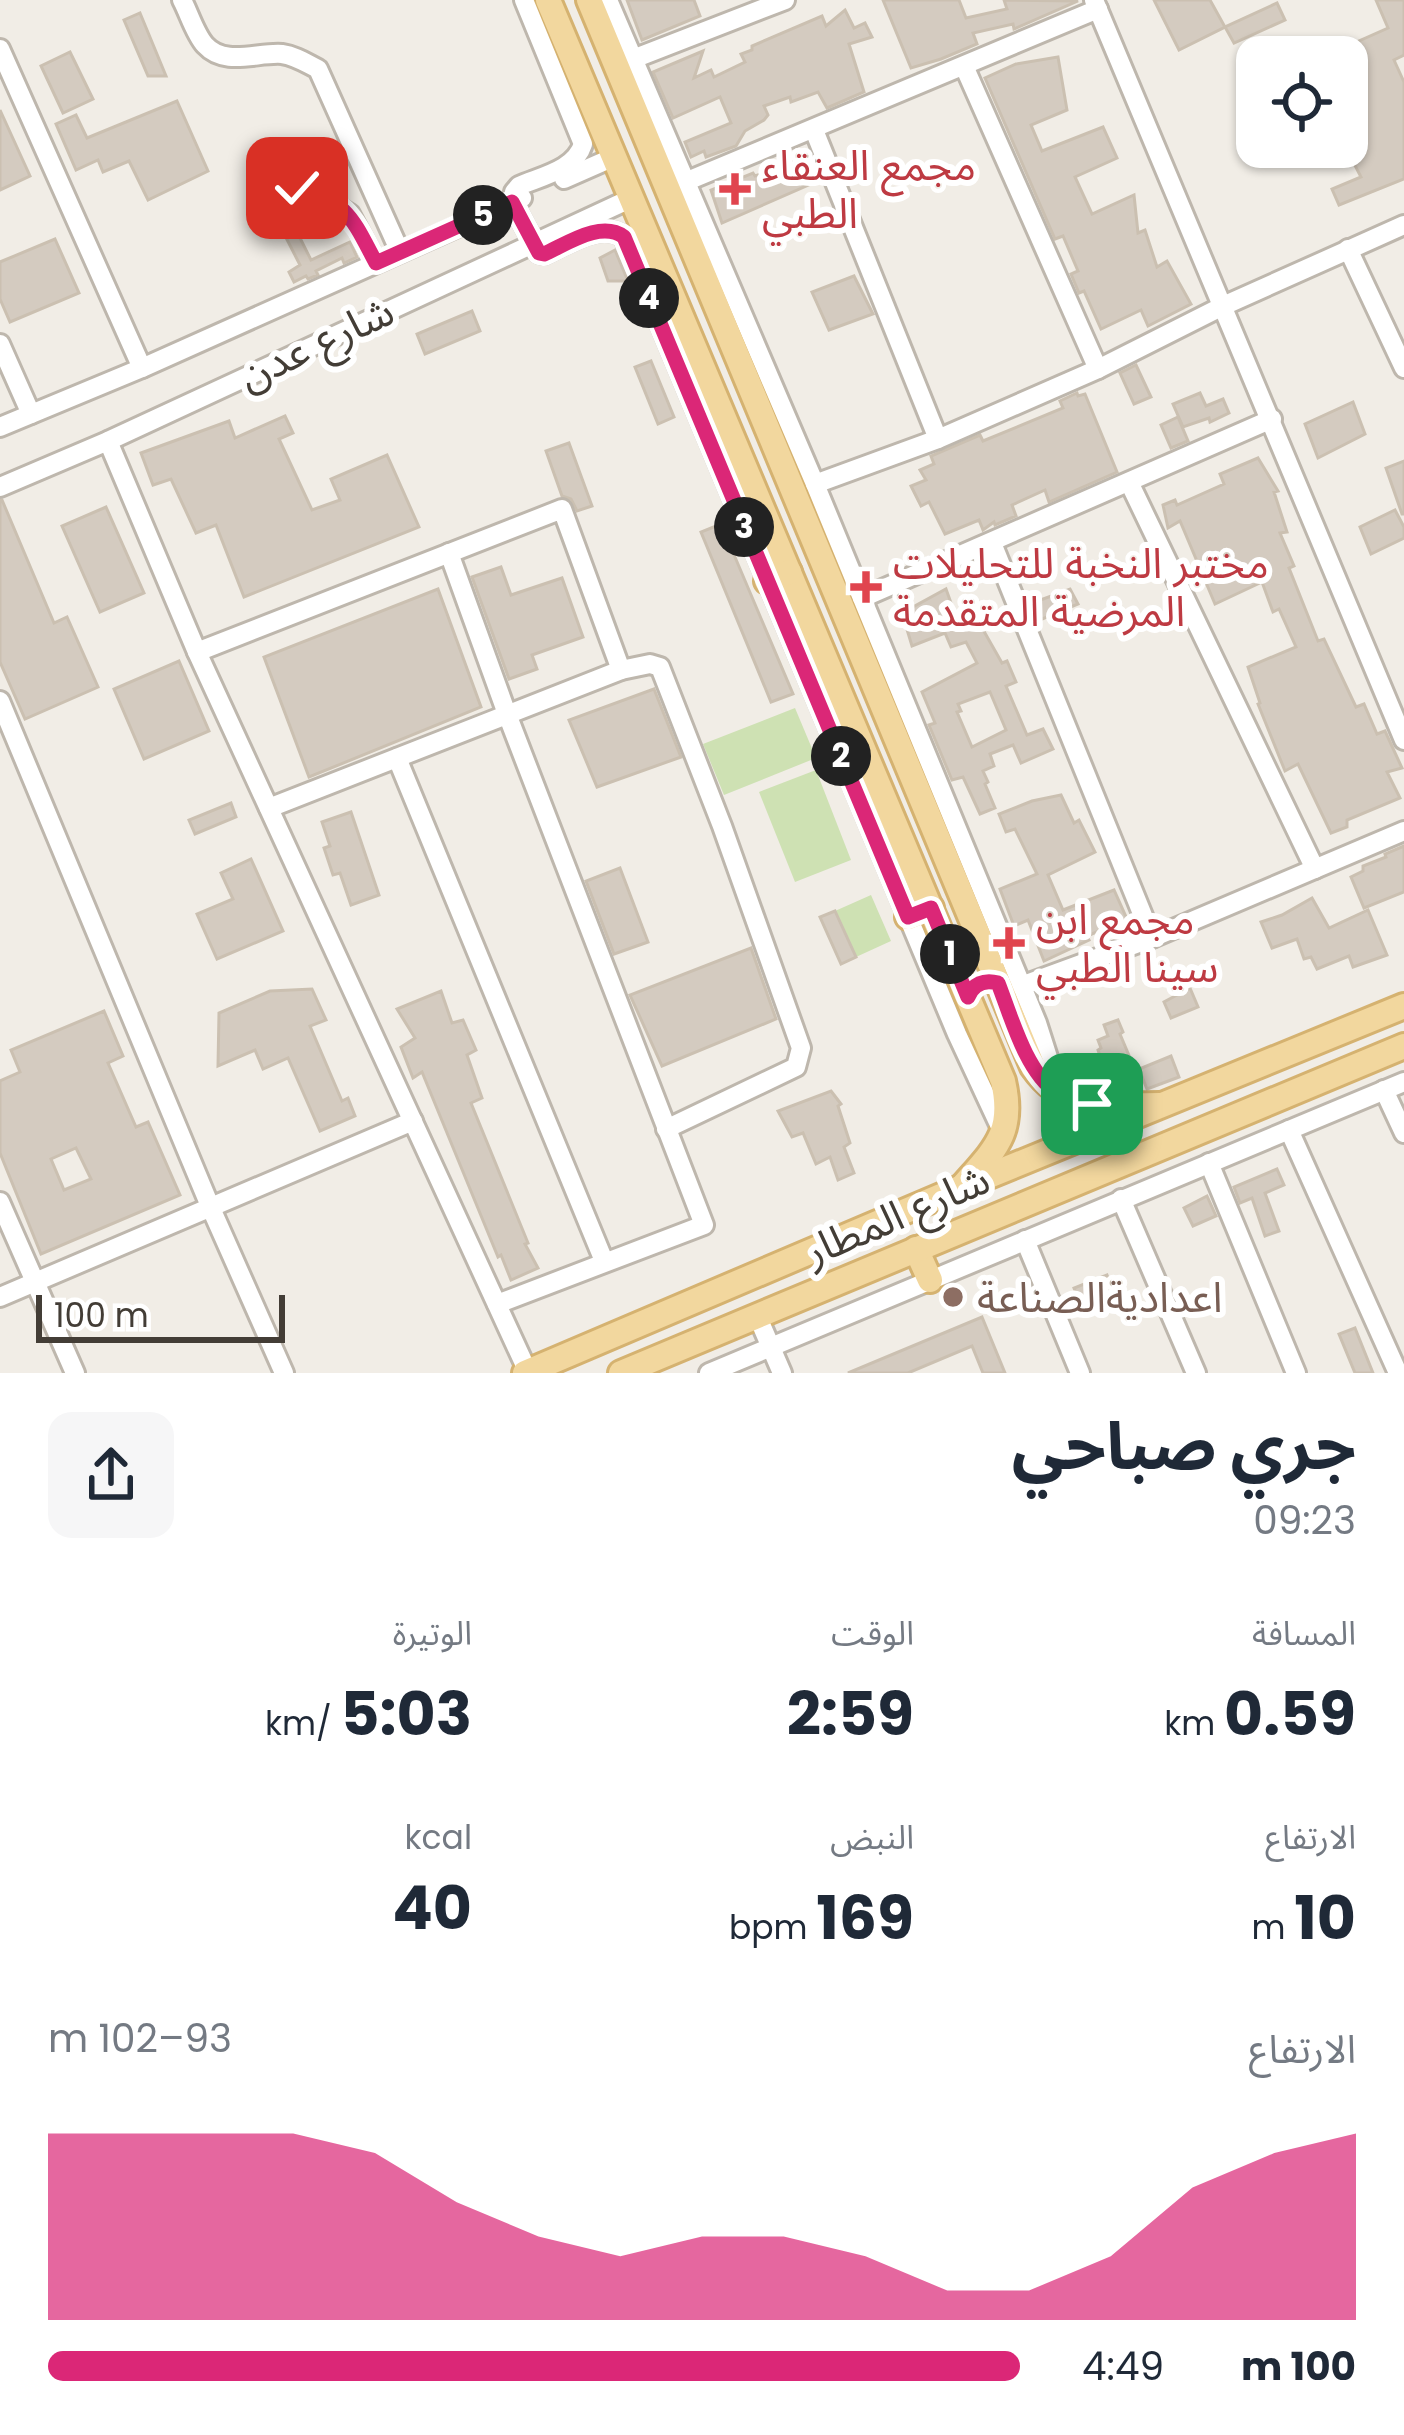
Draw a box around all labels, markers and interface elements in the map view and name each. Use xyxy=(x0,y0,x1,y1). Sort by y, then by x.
map controls xyxy=(1236,36,1368,168)
button: locate xyxy=(1236,36,1368,168)
place label: مجمع العنقاء الطبي xyxy=(762,136,976,245)
pin xyxy=(246,137,348,239)
icon: check xyxy=(264,155,330,221)
marker: مجمع العنقاء الطبي xyxy=(719,173,751,205)
pin: 5 xyxy=(453,185,513,245)
text: 5 xyxy=(472,191,494,238)
pin: 4 xyxy=(619,268,679,328)
text: 4 xyxy=(638,274,660,321)
street label: شارع عدن xyxy=(229,281,404,406)
pin: 3 xyxy=(714,497,774,557)
text: 3 xyxy=(734,503,754,550)
place label: مختبر النخبة للتحليلات المرضية المتقدمة xyxy=(893,534,1269,641)
marker: مختبر النخبة للتحليلات المرضية المتقدمة xyxy=(850,571,882,603)
pin: 2 xyxy=(811,726,871,786)
text: 2 xyxy=(832,732,850,779)
place label: مجمع ابن سينا الطبي xyxy=(1036,890,1219,999)
pin: 1 xyxy=(920,924,980,984)
marker: مجمع ابن سينا الطبي xyxy=(993,927,1025,959)
text: 1 xyxy=(944,930,956,977)
pin xyxy=(1041,1053,1143,1155)
icon: arrive xyxy=(1059,1071,1125,1137)
street label: شارع المطار xyxy=(794,1150,999,1283)
place label: اعداديةالصناعة xyxy=(977,1268,1222,1327)
marker: اعداديةالصناعة xyxy=(940,1284,966,1310)
scale bar xyxy=(36,1289,285,1342)
text: 100 m xyxy=(54,1292,149,1339)
text: جري صباحي xyxy=(1012,1400,1356,1492)
button: share xyxy=(48,1412,174,1538)
text: 09:23 xyxy=(1253,1493,1356,1548)
text: الوتيرة xyxy=(393,1610,472,1657)
text: الوقت xyxy=(831,1610,914,1657)
text: المسافة xyxy=(1252,1610,1356,1657)
text: 5:03 xyxy=(341,1672,472,1756)
text: 2:59 xyxy=(787,1672,914,1756)
text: 0.59 xyxy=(1224,1672,1356,1756)
text: /km xyxy=(265,1700,341,1747)
text: km xyxy=(1164,1700,1224,1747)
text: kcal xyxy=(405,1814,472,1861)
text: النبض xyxy=(830,1814,914,1861)
text: الارتفاع xyxy=(1265,1814,1356,1861)
text: 40 xyxy=(392,1866,472,1950)
text: 169 xyxy=(816,1876,914,1960)
text: 10 xyxy=(1294,1876,1356,1960)
text: bpm xyxy=(729,1904,816,1951)
text: m xyxy=(1252,1904,1294,1951)
text: 93–102 m xyxy=(48,2011,232,2066)
text: الارتفاع xyxy=(1249,2022,1356,2077)
text: 4:49 xyxy=(1082,2339,1164,2394)
text: 100 m xyxy=(1241,2339,1356,2394)

